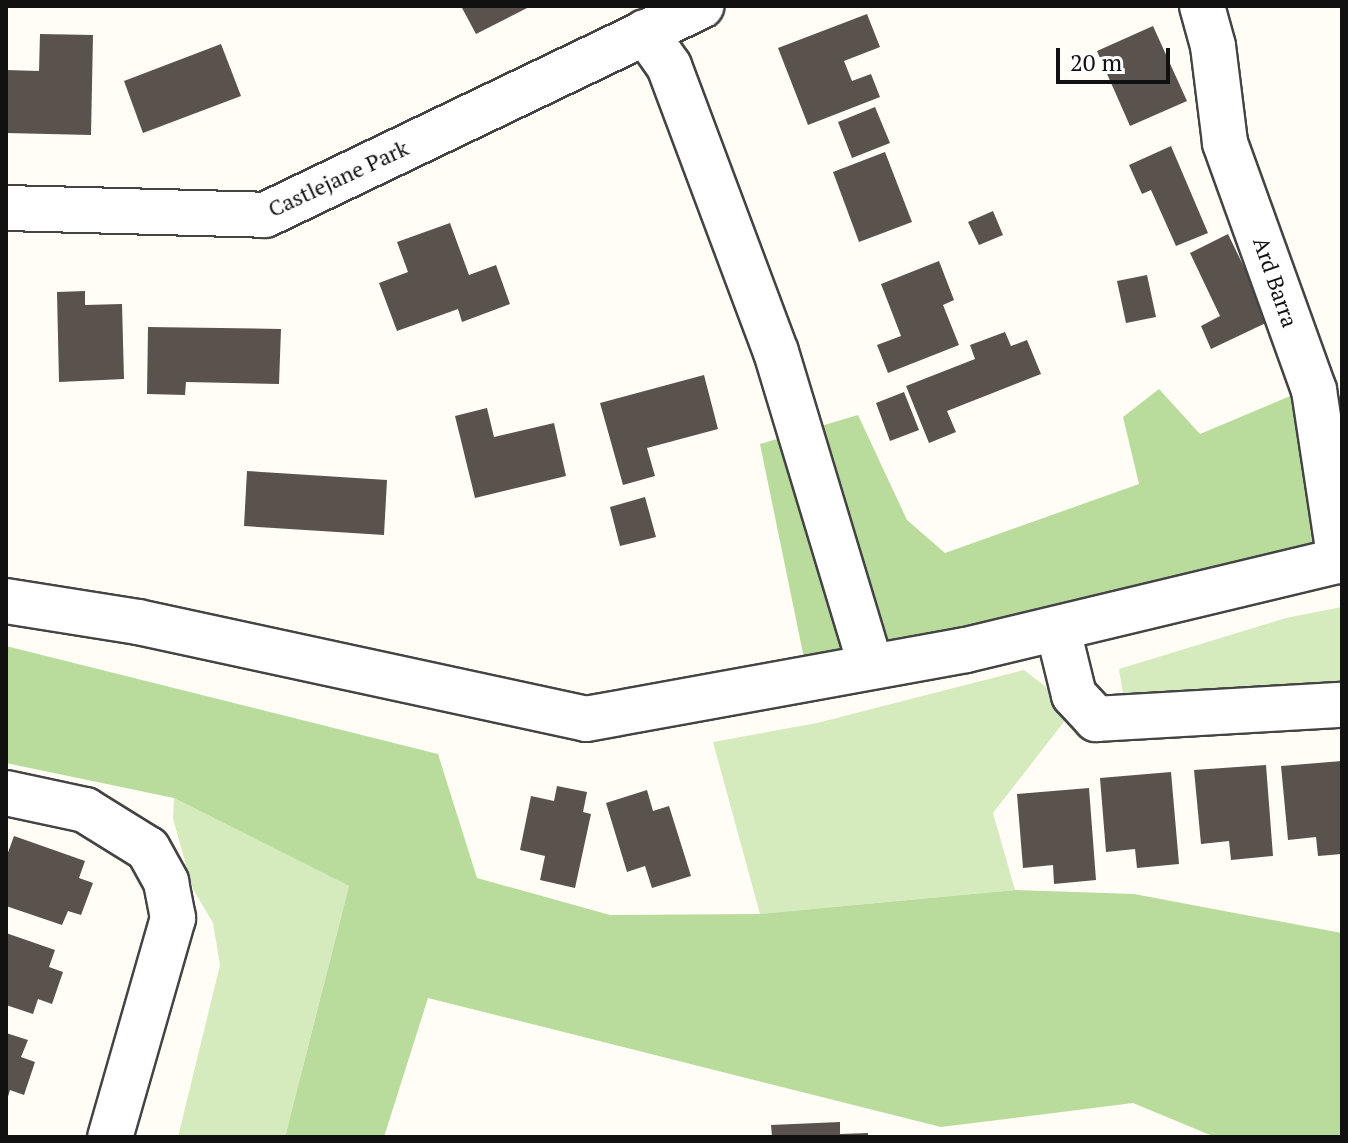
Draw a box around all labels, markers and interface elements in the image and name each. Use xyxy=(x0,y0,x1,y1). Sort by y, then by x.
scale bar xyxy=(1060,32,1174,82)
text: 20 m xyxy=(1070,46,1122,78)
street label: Castlejane Park xyxy=(264,134,412,222)
street label: Ard Barra xyxy=(1248,233,1304,331)

